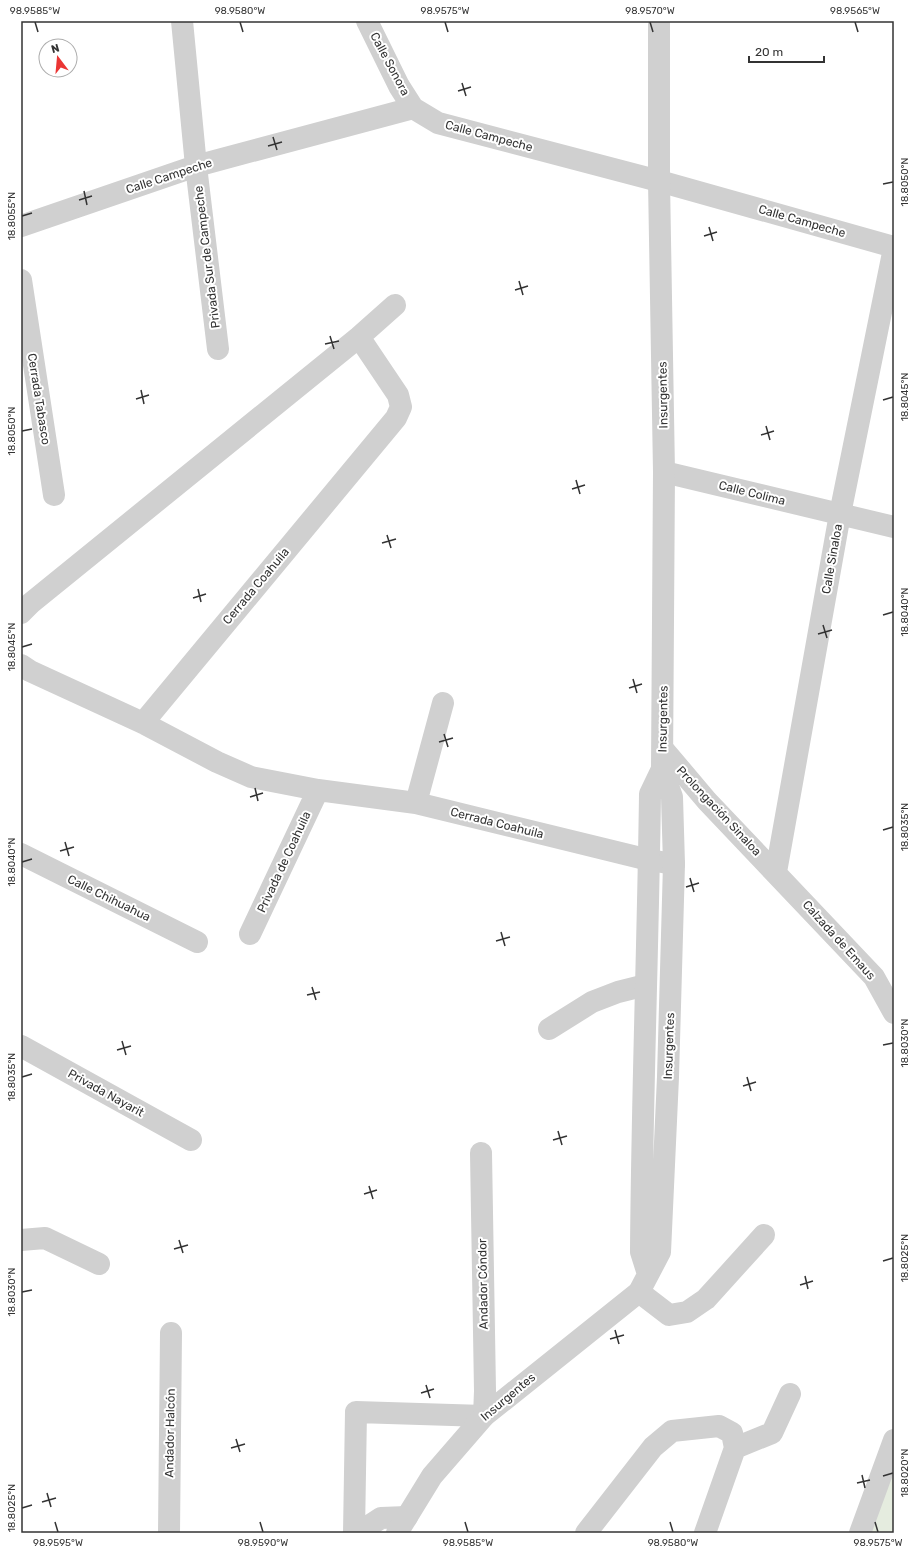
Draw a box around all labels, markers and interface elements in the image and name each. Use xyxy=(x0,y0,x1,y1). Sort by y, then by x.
text: 98.9585°W xyxy=(10,5,60,17)
text: 98.9580°W xyxy=(215,5,265,17)
text: 98.9575°W xyxy=(420,5,470,17)
text: 98.9570°W xyxy=(625,5,675,17)
text: 98.9565°W xyxy=(830,5,880,17)
street label: Calle Sonora xyxy=(367,30,413,98)
north arrow xyxy=(38,38,78,78)
scale bar xyxy=(749,38,824,64)
text: N xyxy=(50,42,61,56)
text: 20 m xyxy=(755,45,783,59)
street label: Calle Campeche xyxy=(444,118,535,154)
street label: Calle Campeche xyxy=(124,155,214,197)
text: 18.8050°N xyxy=(899,158,911,206)
street label: Privada Sur de Campeche xyxy=(191,185,223,329)
text: 18.8055°N xyxy=(6,192,18,240)
street label: Calle Campeche xyxy=(757,202,847,240)
street label: Cerrada Tabasco xyxy=(25,352,53,446)
street label: Insurgentes xyxy=(655,361,671,429)
text: 18.8045°N xyxy=(899,373,911,421)
text: 18.8050°N xyxy=(6,407,18,455)
street label: Calle Colima xyxy=(717,478,787,508)
street label: Calle Sinaloa xyxy=(819,523,845,595)
street label: Cerrada Coahuila xyxy=(220,545,292,627)
text: 18.8040°N xyxy=(899,587,911,637)
text: 18.8045°N xyxy=(6,623,18,671)
street label: Insurgentes xyxy=(655,685,671,753)
street label: Prolongación Sinaloa xyxy=(674,763,764,859)
text: 18.8035°N xyxy=(899,803,911,851)
street label: Cerrada Coahuila xyxy=(449,805,545,841)
street label: Privada de Coahuila xyxy=(254,809,314,915)
text: 18.8040°N xyxy=(6,837,18,887)
street label: Calle Chihuahua xyxy=(65,872,153,924)
street label: Calzada de Emaus xyxy=(800,898,878,982)
street label: Insurgentes xyxy=(661,1012,677,1080)
text: 18.8030°N xyxy=(899,1019,911,1067)
text: 18.8035°N xyxy=(6,1053,18,1101)
street label: Privada Nayarit xyxy=(65,1066,147,1120)
text: 18.8025°N xyxy=(899,1234,911,1282)
street label: Andador Cóndor xyxy=(475,1238,491,1330)
text: 18.8030°N xyxy=(6,1268,18,1316)
street label: Insurgentes xyxy=(478,1370,538,1424)
street label: Andador Halcón xyxy=(162,1388,178,1478)
text: 18.8020°N xyxy=(899,1449,911,1497)
text: 18.8025°N xyxy=(6,1484,18,1532)
text: 98.9595°W xyxy=(33,1537,83,1549)
text: 98.9590°W xyxy=(238,1537,288,1549)
text: 98.9585°W xyxy=(443,1537,493,1549)
text: 98.9580°W xyxy=(648,1537,698,1549)
text: 98.9575°W xyxy=(853,1537,903,1549)

